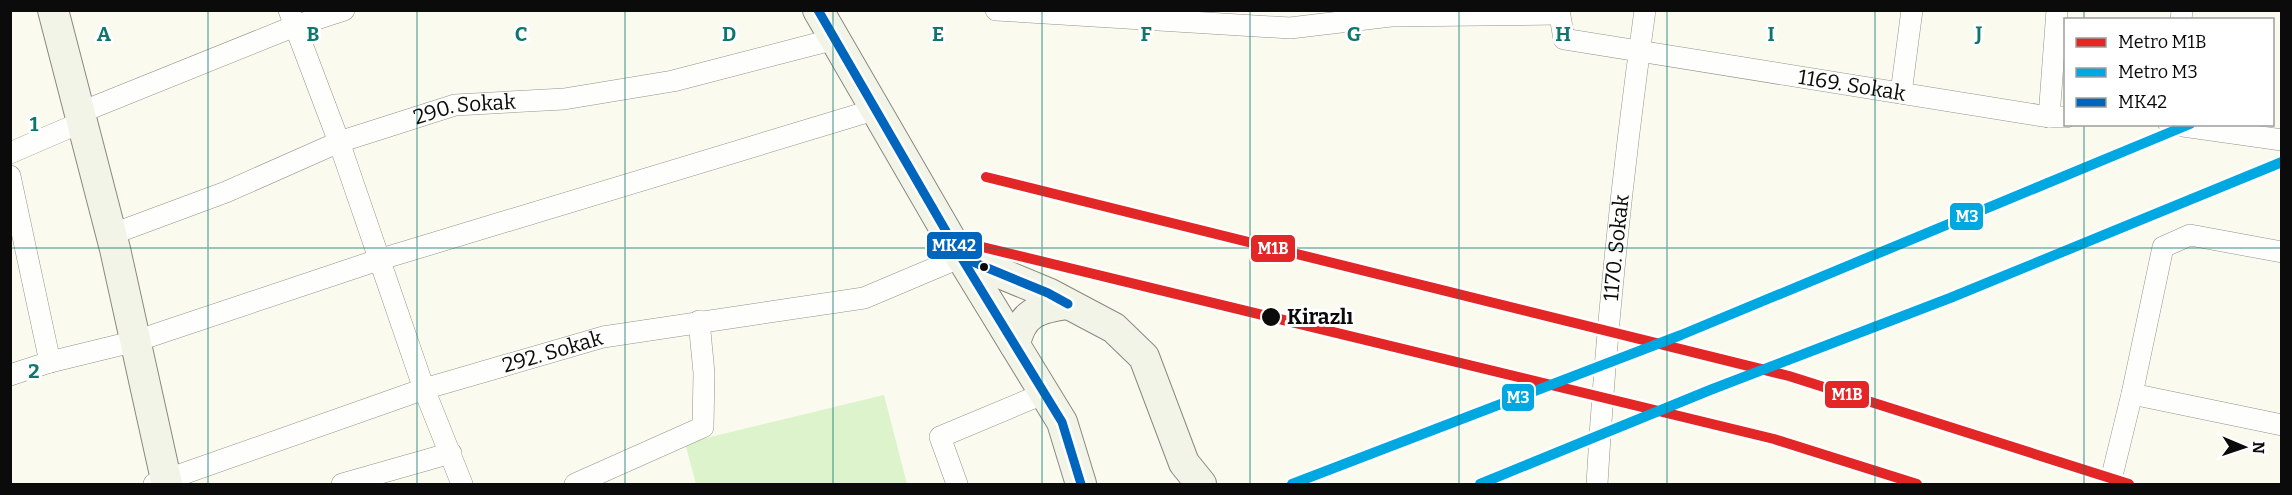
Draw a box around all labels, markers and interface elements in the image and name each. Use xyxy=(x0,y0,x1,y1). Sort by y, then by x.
legend xyxy=(2064,18,2274,126)
text: A xyxy=(97,22,112,46)
text: B xyxy=(307,22,320,46)
text: C xyxy=(515,22,527,46)
text: D xyxy=(722,22,736,46)
text: E xyxy=(932,22,944,46)
text: F xyxy=(1140,22,1152,46)
text: G xyxy=(1347,22,1361,46)
text: H xyxy=(1555,22,1571,46)
text: I xyxy=(1767,22,1775,46)
text: J xyxy=(1975,22,1983,46)
text: Metro M1B xyxy=(2118,31,2207,53)
text: Metro M3 xyxy=(2118,61,2198,83)
street label: 1169. Sokak xyxy=(1796,64,1908,107)
street label: 290. Sokak xyxy=(410,89,517,130)
text: MK42 xyxy=(2118,91,2167,113)
text: 1 xyxy=(30,112,39,136)
street label: 1170. Sokak xyxy=(1598,193,1635,302)
line badge: M3 xyxy=(1949,202,1984,231)
text: M3 xyxy=(1955,207,1979,226)
line badge: MK42 xyxy=(926,231,983,260)
line badge: M1B xyxy=(1250,234,1296,263)
text: MK42 xyxy=(932,236,976,255)
text: M1B xyxy=(1257,239,1289,258)
unlabelled marker xyxy=(978,261,990,273)
place label: Kirazlı xyxy=(1287,304,1354,330)
marker: Kirazlı xyxy=(1260,306,1282,328)
street label: 292. Sokak xyxy=(499,325,606,379)
text: 2 xyxy=(28,359,40,383)
line badge: M1B xyxy=(1824,380,1870,409)
line badge: M3 xyxy=(1501,383,1535,412)
text: M1B xyxy=(1831,385,1863,404)
text: M3 xyxy=(1506,388,1530,407)
north arrow xyxy=(2214,417,2274,477)
text: N xyxy=(2249,441,2268,454)

